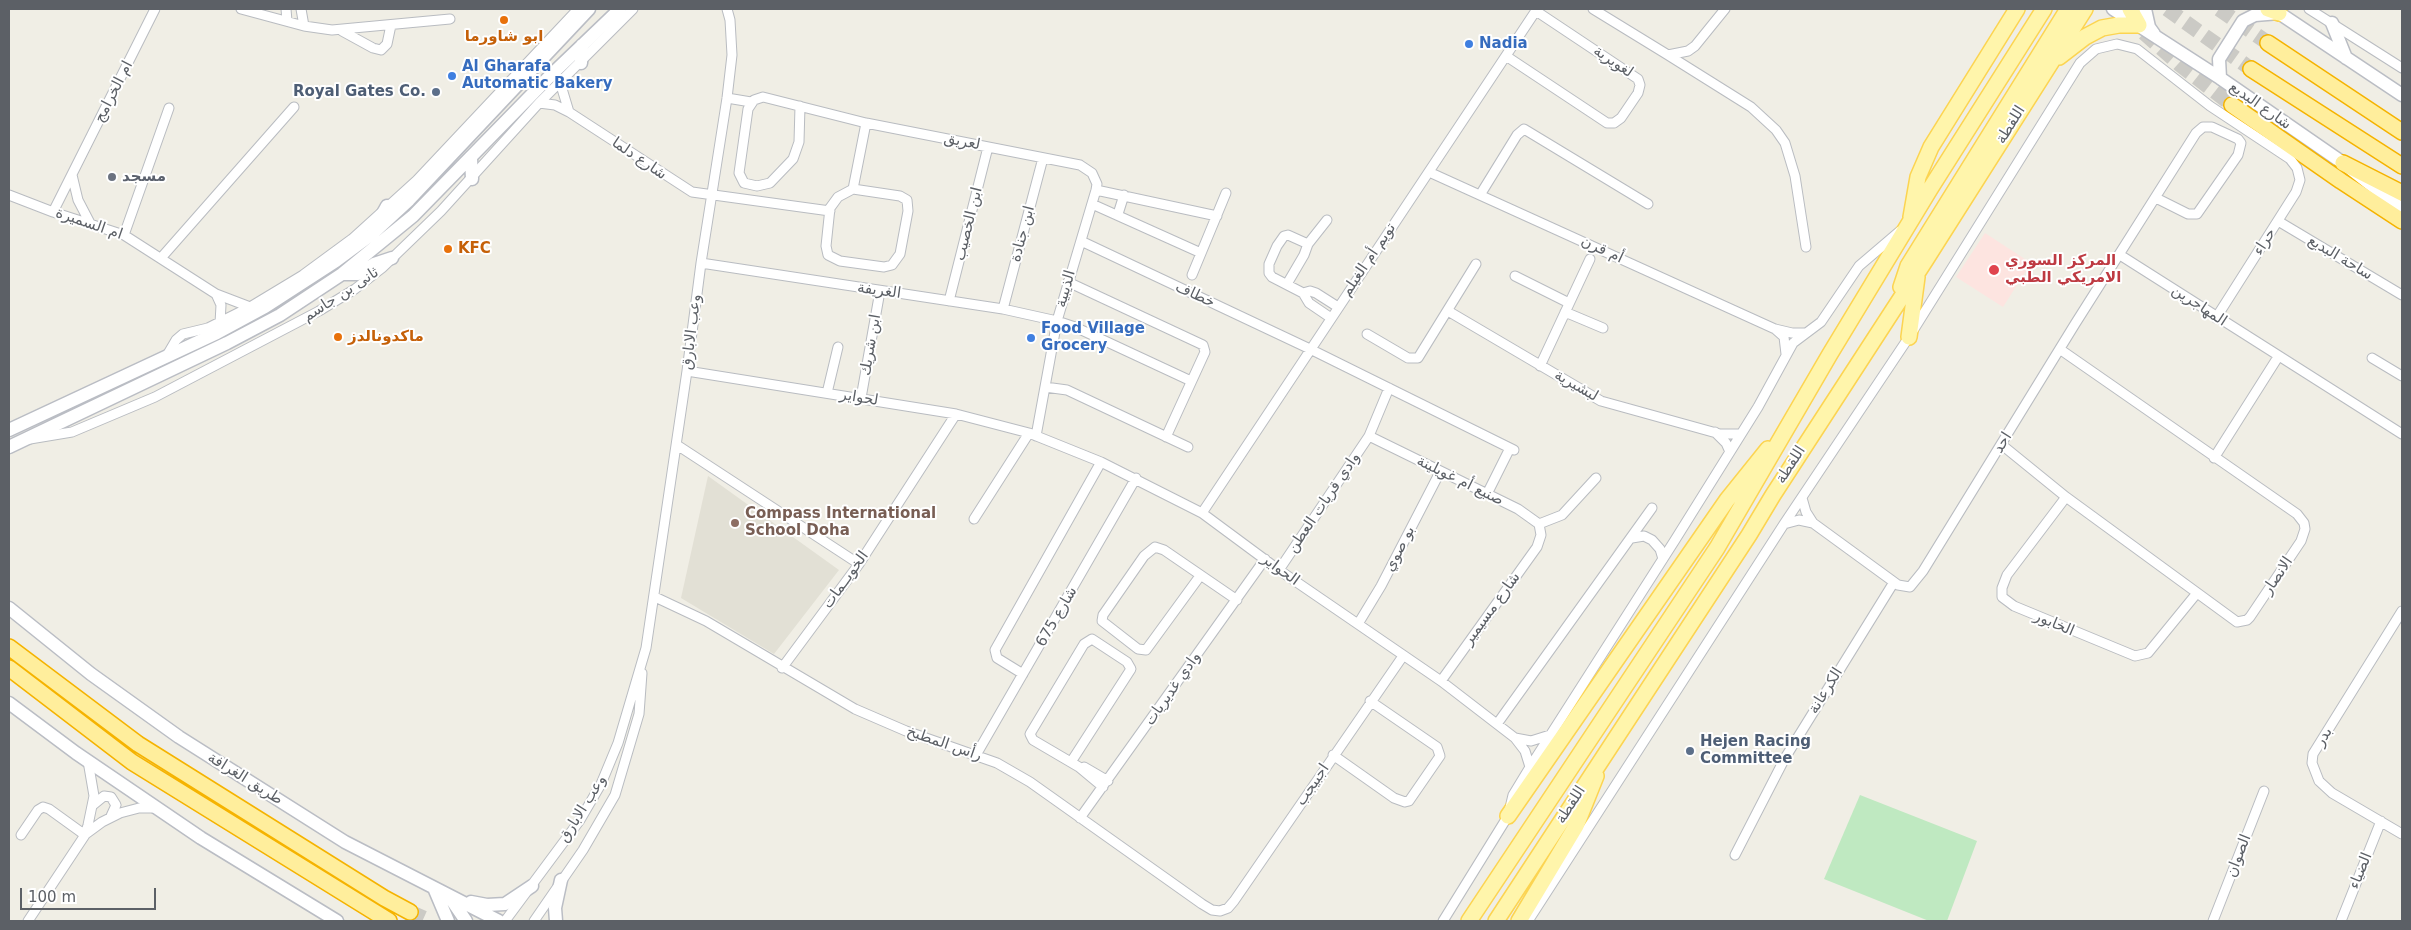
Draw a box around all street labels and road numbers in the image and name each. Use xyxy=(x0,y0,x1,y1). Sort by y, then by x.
street label: لغويرية xyxy=(1590,42,1636,82)
street label: ام الخرامج xyxy=(91,58,137,126)
street label: شارع البديع xyxy=(2226,78,2294,134)
street label: اللقطة xyxy=(1992,103,2030,147)
street label: لعريق xyxy=(942,130,982,154)
street label: شارع دلما xyxy=(608,134,670,184)
street label: ابن الخصيب xyxy=(951,185,987,263)
street label: ام السميرة xyxy=(53,204,125,244)
street label: ابن جنادة xyxy=(1007,204,1039,264)
street label: تويم أم الغيلم xyxy=(1338,220,1400,300)
street label: حراء xyxy=(2250,225,2280,259)
street label: أم قرن xyxy=(1578,232,1626,268)
street label: ساحة البديع xyxy=(2304,232,2376,284)
street label: ثانى بن جاسم xyxy=(300,264,382,326)
street label: الذيبية xyxy=(1052,268,1080,310)
street label: خطاف xyxy=(1172,278,1218,312)
street label: الغريفة xyxy=(856,279,902,303)
street label: المهاجرين xyxy=(2168,282,2230,330)
street label: وعب الابارق xyxy=(678,293,706,371)
street label: ابن شريك xyxy=(857,313,885,377)
street label: لبشيرية xyxy=(1551,366,1601,406)
street label: لحواير xyxy=(839,386,879,410)
street label: احد xyxy=(1990,429,2016,457)
street label: اللقطة xyxy=(1772,443,1810,487)
street label: وادي قريات العطن xyxy=(1284,449,1364,557)
street label: صنيع أم غويلينة xyxy=(1414,452,1506,510)
street label: بو صوي xyxy=(1381,523,1419,575)
street label: الخويــمات xyxy=(819,548,873,612)
street label: الحواير xyxy=(1257,550,1303,590)
street label: الانصار xyxy=(2259,554,2297,598)
street label: شارع مسيمير xyxy=(1460,569,1524,649)
street label: شارع 675 xyxy=(1033,584,1081,650)
street label: الخابور xyxy=(2031,607,2077,641)
street label: وادي غديريات xyxy=(1141,649,1205,729)
street label: الكرعانة xyxy=(1805,665,1847,717)
street label: رأس المطبخ xyxy=(904,723,984,765)
street label: بدر xyxy=(2311,724,2337,750)
street label: طريق الغرافة xyxy=(204,749,286,809)
street label: اجبيجب xyxy=(1292,761,1334,809)
street label: وعب الابارق xyxy=(555,772,611,846)
street label: اللقطة xyxy=(1552,783,1590,827)
street label: الصوان xyxy=(2223,832,2255,880)
street label: الضياء xyxy=(2346,850,2376,892)

